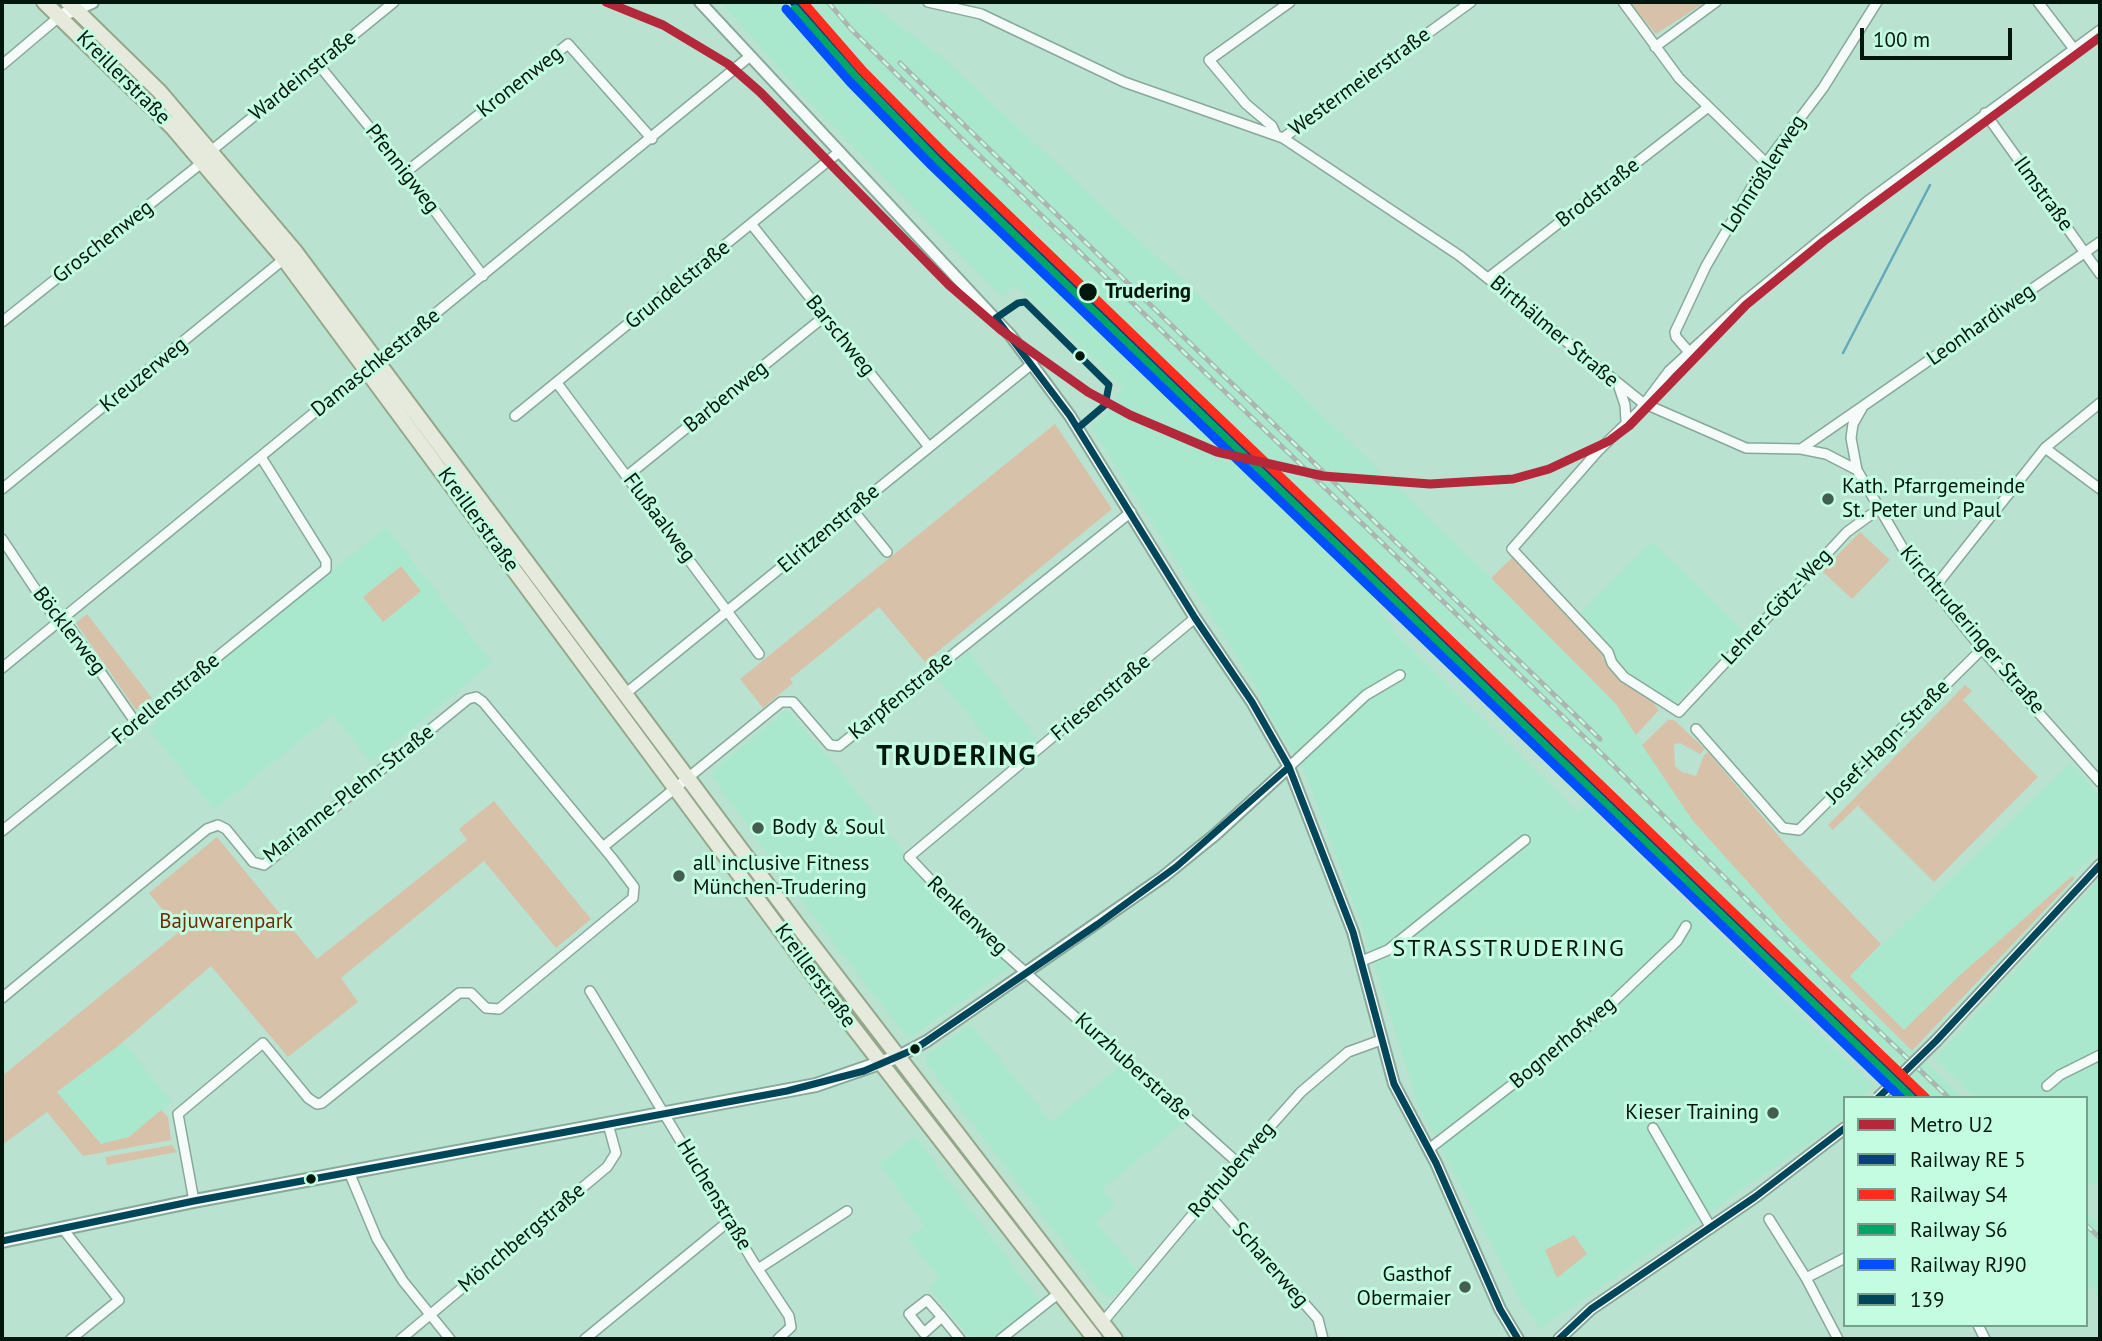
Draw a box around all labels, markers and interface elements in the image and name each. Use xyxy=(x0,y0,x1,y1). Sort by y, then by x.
scale bar xyxy=(1864,14,2016,58)
street label: Westermeierstraße xyxy=(1284,22,1436,142)
street label: Wardeinstraße xyxy=(245,25,361,127)
street label: Kreillerstraße xyxy=(71,26,175,130)
text: 100 m xyxy=(1873,26,1930,53)
street label: Kronenweg xyxy=(472,41,568,123)
street label: Lohnrößlerweg xyxy=(1717,110,1811,238)
street label: Pfennigweg xyxy=(360,120,444,218)
street label: Ilmstraße xyxy=(2008,152,2078,236)
street label: Brodstraße xyxy=(1551,153,1645,233)
street label: Groschenweg xyxy=(48,195,158,289)
street label: Grundelstraße xyxy=(621,235,735,335)
street label: Birthälmer Straße xyxy=(1485,271,1623,393)
place label: Trudering xyxy=(1105,279,1191,305)
street label: Leonhardiweg xyxy=(1922,279,2040,371)
marker: Trudering xyxy=(1077,281,1099,303)
street label: Barschweg xyxy=(800,291,880,381)
street label: Damaschkestraße xyxy=(306,303,446,423)
street label: Kreuzerweg xyxy=(95,332,193,418)
unlabelled marker xyxy=(1073,349,1087,363)
street label: Barbenweg xyxy=(679,356,773,438)
street label: Kreillerstraße xyxy=(432,463,524,577)
street label: Flußaalweg xyxy=(617,469,701,567)
place label: Kath. Pfarrgemeinde St. Peter und Paul xyxy=(1842,474,2025,524)
street label: Elritzenstraße xyxy=(773,479,885,579)
marker: Kath. Pfarrgemeinde St. Peter und Paul xyxy=(1820,491,1836,507)
street label: Kirchtruderinger Straße xyxy=(1894,541,2050,719)
street label: Lehrer-Götz-Weg xyxy=(1717,544,1837,670)
street label: Böcklerweg xyxy=(27,582,111,680)
street label: Karpfenstraße xyxy=(844,647,958,745)
street label: Forellenstraße xyxy=(107,648,225,750)
street label: Friesenstraße xyxy=(1046,649,1156,747)
street label: Josef-Hagn-Straße xyxy=(1821,675,1955,809)
street label: Marianne-Plehn-Straße xyxy=(259,720,439,868)
district label: TRUDERING xyxy=(877,740,1037,774)
place label: Body & Soul xyxy=(772,815,885,841)
marker: Body & Soul xyxy=(750,820,766,836)
place label: all inclusive Fitness München-Trudering xyxy=(693,851,869,901)
marker: all inclusive Fitness München-Trudering xyxy=(671,868,687,884)
street label: Renkenweg xyxy=(921,871,1013,961)
park label: Bajuwarenpark xyxy=(159,909,293,935)
street label: Kreillerstraße xyxy=(769,919,861,1033)
district label: STRASSTRUDERING xyxy=(1394,935,1624,963)
street label: Bognerhofweg xyxy=(1505,992,1621,1094)
street label: Kurzhuberstraße xyxy=(1069,1008,1197,1126)
unlabelled marker xyxy=(908,1042,922,1056)
legend xyxy=(1843,1096,2088,1327)
place label: Kieser Training xyxy=(1625,1100,1759,1126)
marker: Kieser Training xyxy=(1765,1105,1781,1121)
text: Metro U2 xyxy=(1910,1111,1994,1138)
street label: Rothuberweg xyxy=(1184,1117,1280,1223)
street label: Huchenstraße xyxy=(671,1135,757,1255)
text: Railway RE 5 xyxy=(1910,1146,2026,1173)
unlabelled marker xyxy=(304,1172,318,1186)
street label: Mönchbergstraße xyxy=(454,1178,590,1298)
text: Railway S4 xyxy=(1910,1181,2008,1208)
text: Railway S6 xyxy=(1910,1216,2008,1243)
street label: Scharerweg xyxy=(1226,1217,1314,1313)
text: Railway RJ90 xyxy=(1910,1251,2026,1278)
place label: Gasthof Obermaier xyxy=(1357,1262,1451,1312)
marker: Gasthof Obermaier xyxy=(1457,1279,1473,1295)
text: 139 xyxy=(1910,1286,1944,1313)

